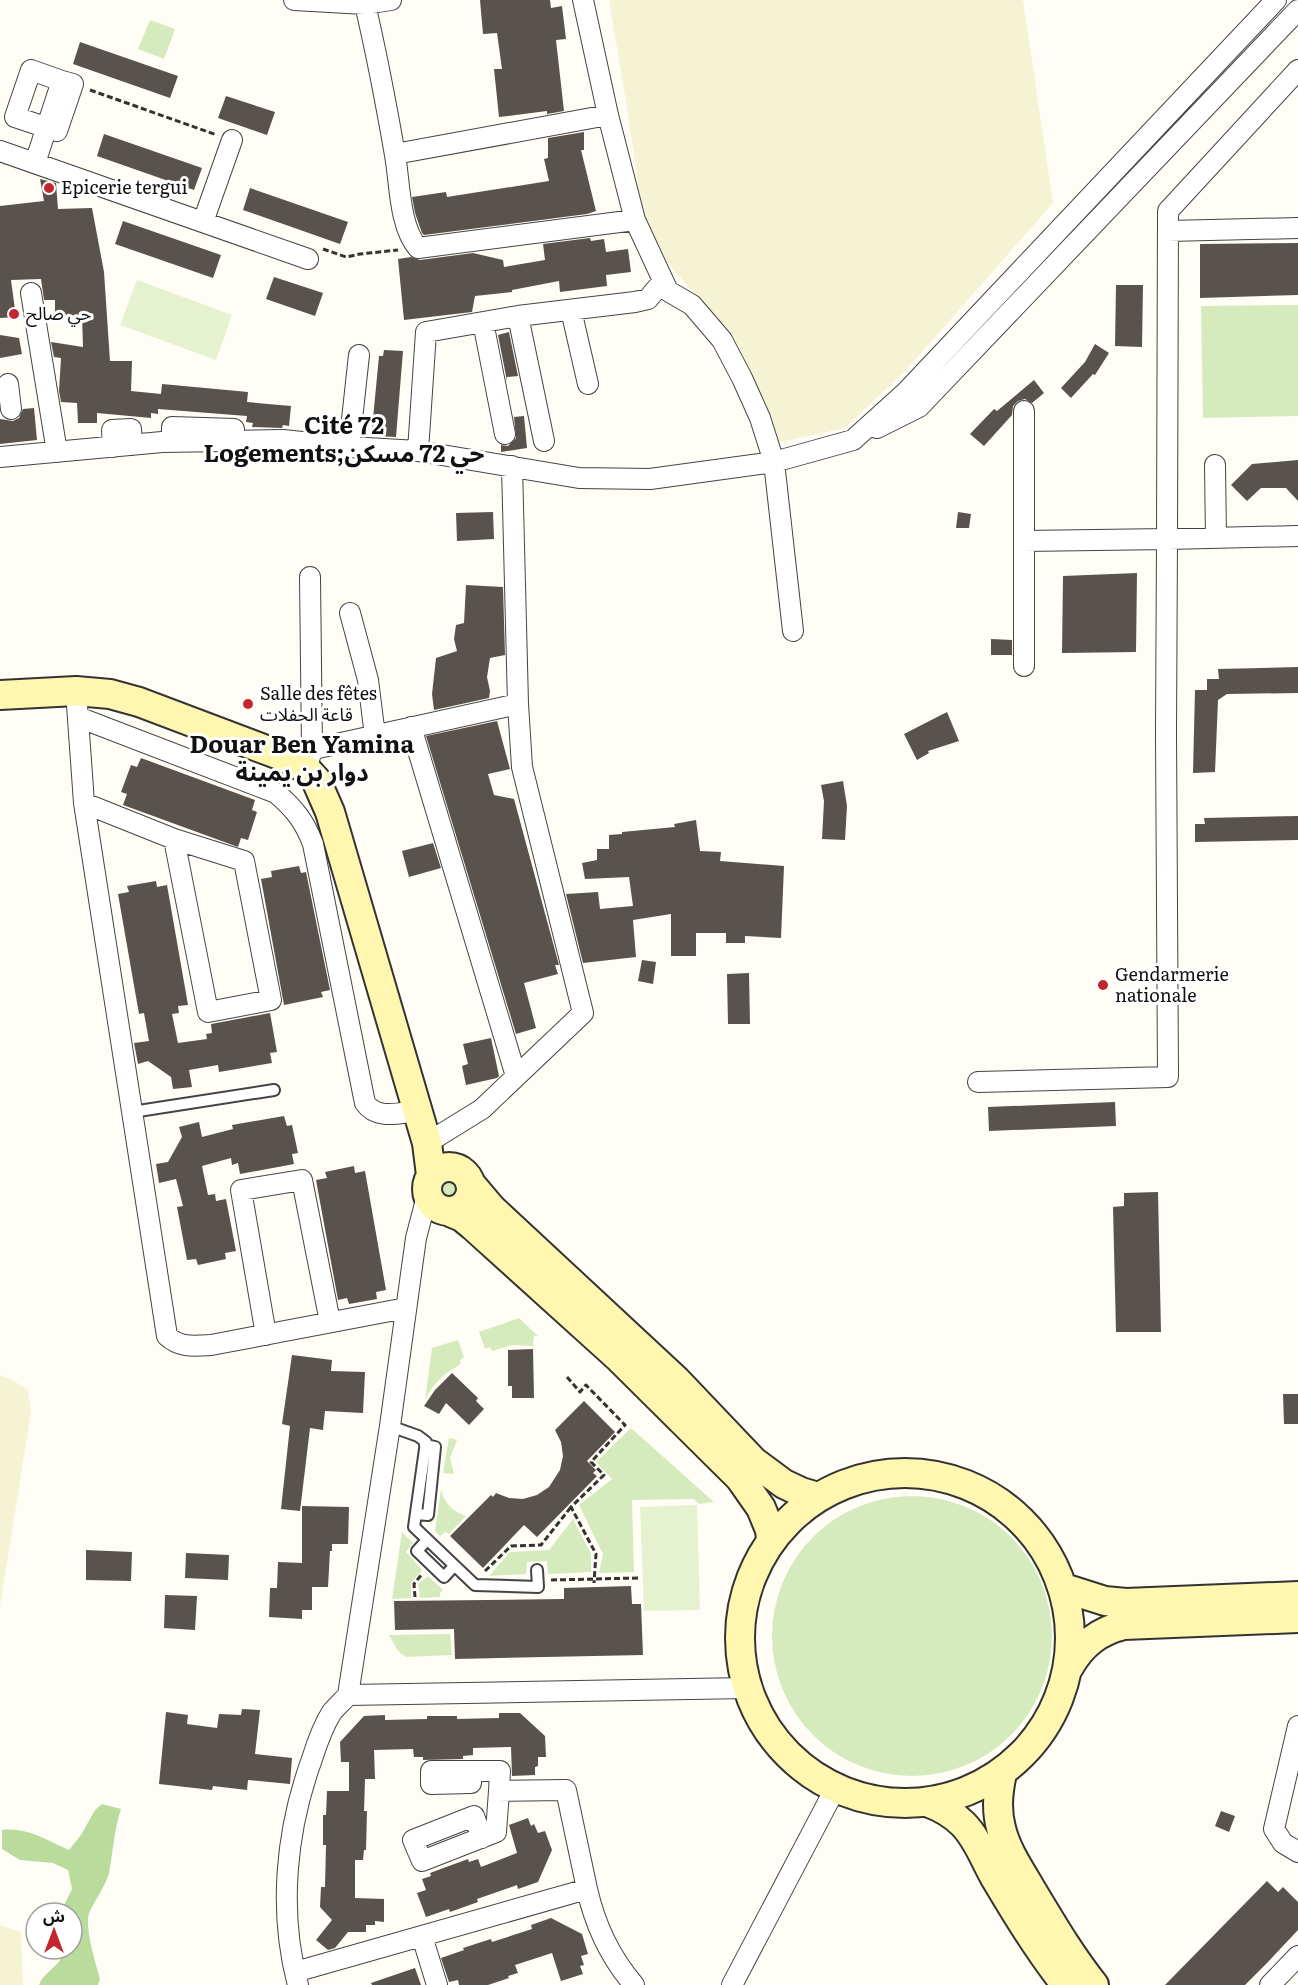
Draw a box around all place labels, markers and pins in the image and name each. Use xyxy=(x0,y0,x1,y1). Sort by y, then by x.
place label: Epicerie tergui xyxy=(61,173,187,200)
marker: Epicerie tergui xyxy=(42,181,56,195)
place label: حي صالح xyxy=(26,299,91,327)
marker: حي صالح xyxy=(7,307,21,321)
place label: Salle des fêtes قاعة الحفلات xyxy=(260,679,377,727)
marker: Salle des fêtes قاعة الحفلات xyxy=(241,697,255,711)
place label: Gendarmerie nationale xyxy=(1115,960,1229,1008)
marker: Gendarmerie nationale xyxy=(1096,978,1110,992)

